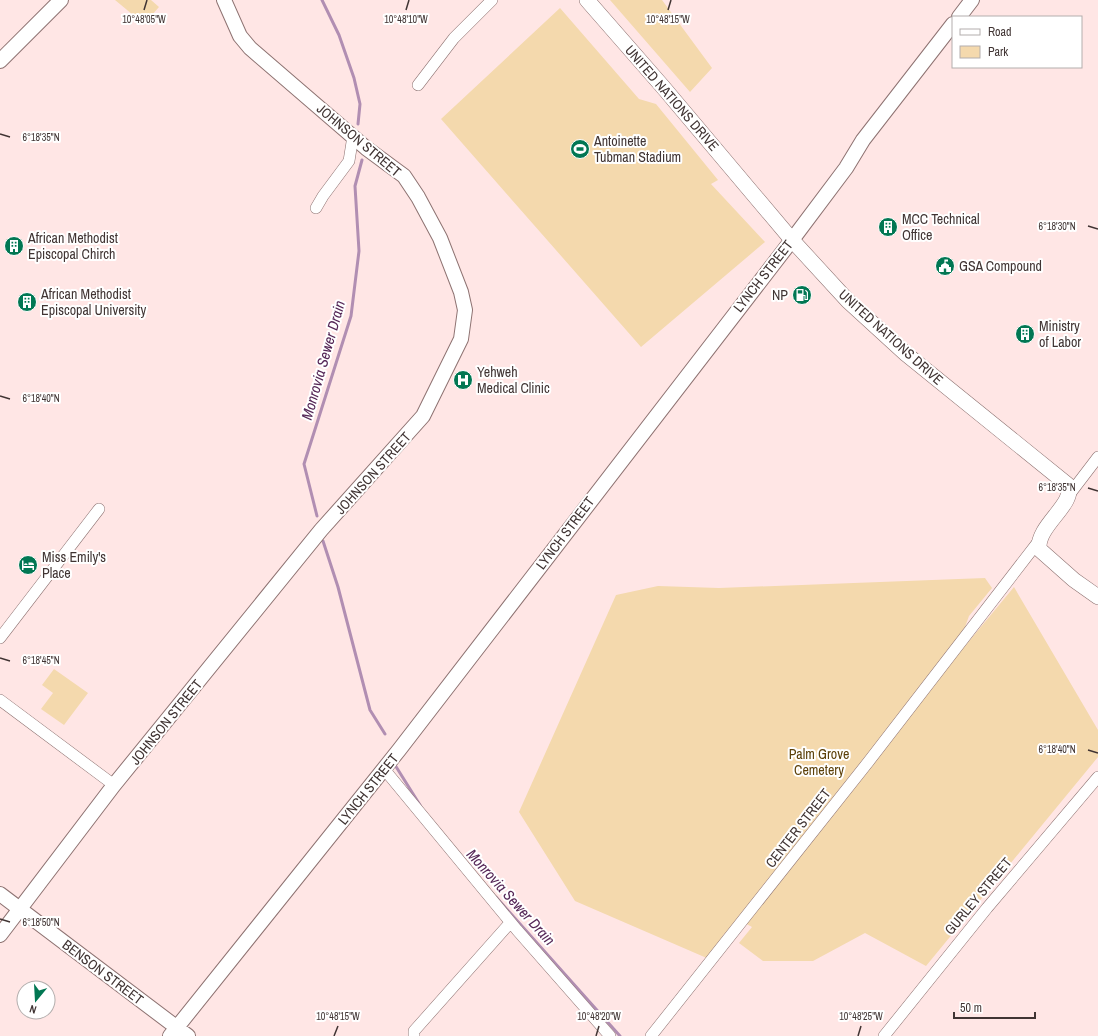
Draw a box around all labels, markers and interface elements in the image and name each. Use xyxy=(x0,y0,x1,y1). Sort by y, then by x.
text: 10°48'05"W xyxy=(122,13,166,26)
text: 10°48'10"W xyxy=(384,13,428,26)
text: 10°48'15"W xyxy=(646,13,690,26)
legend xyxy=(952,16,1082,68)
text: Road xyxy=(988,24,1012,40)
street label: UNITED NATIONS DRIVE xyxy=(621,41,723,155)
text: Park xyxy=(988,44,1008,60)
street label: JOHNSON STREET xyxy=(313,99,405,181)
text: 6°18'35"N xyxy=(22,131,60,144)
place label: Antoinette Tubman Stadium xyxy=(593,132,681,166)
sports icon: Antoinette Tubman Stadium xyxy=(569,138,591,160)
place label: MCC Technical Office xyxy=(902,210,980,244)
building icon: MCC Technical Office xyxy=(877,216,899,238)
text: 6°18'30"N xyxy=(1038,220,1076,233)
place label: African Methodist Episcopal Chirch xyxy=(27,229,118,263)
building icon: African Methodist Episcopal Chirch xyxy=(3,235,25,257)
street label: LYNCH STREET xyxy=(729,236,797,316)
public building icon: GSA Compound xyxy=(934,255,956,277)
place label: GSA Compound xyxy=(959,257,1042,275)
fuel station icon: NP xyxy=(791,284,813,306)
place label: African Methodist Episcopal University xyxy=(40,285,147,319)
street label: UNITED NATIONS DRIVE xyxy=(835,285,947,389)
place label: NP xyxy=(772,286,788,304)
building icon: African Methodist Episcopal University xyxy=(16,291,38,313)
water label: Monrovia Sewer Drain xyxy=(296,298,350,422)
place label: Ministry of Labor xyxy=(1039,317,1081,351)
building icon: Ministry of Labor xyxy=(1014,323,1036,345)
place label: Yehweh Medical Clinic xyxy=(477,363,550,397)
hospital icon: Yehweh Medical Clinic xyxy=(452,369,474,391)
text: 6°18'40"N xyxy=(22,392,60,405)
street label: JOHNSON STREET xyxy=(331,428,415,518)
text: 6°18'35"N xyxy=(1038,481,1076,494)
street label: LYNCH STREET xyxy=(532,493,598,573)
place label: Miss Emily's Place xyxy=(42,548,106,582)
hotel icon: Miss Emily's Place xyxy=(17,554,39,576)
text: 6°18'45"N xyxy=(22,654,60,667)
street label: JOHNSON STREET xyxy=(126,676,206,768)
text: 6°18'40"N xyxy=(1038,743,1076,756)
park label: Palm Grove Cemetery xyxy=(789,745,849,779)
street label: LYNCH STREET xyxy=(334,750,402,828)
street label: CENTER STREET xyxy=(761,785,835,871)
water label: Monrovia Sewer Drain xyxy=(462,844,560,950)
street label: GURLEY STREET xyxy=(940,854,1016,938)
text: 6°18'50"N xyxy=(22,916,60,929)
street label: BENSON STREET xyxy=(59,936,147,1008)
north arrow xyxy=(16,980,56,1020)
scale bar xyxy=(954,994,1035,1020)
text: 50 m xyxy=(960,1000,982,1016)
text: N xyxy=(28,1002,38,1017)
text: 10°48'15"W xyxy=(316,1010,360,1023)
text: 10°48'20"W xyxy=(577,1010,621,1023)
text: 10°48'25"W xyxy=(839,1010,883,1023)

